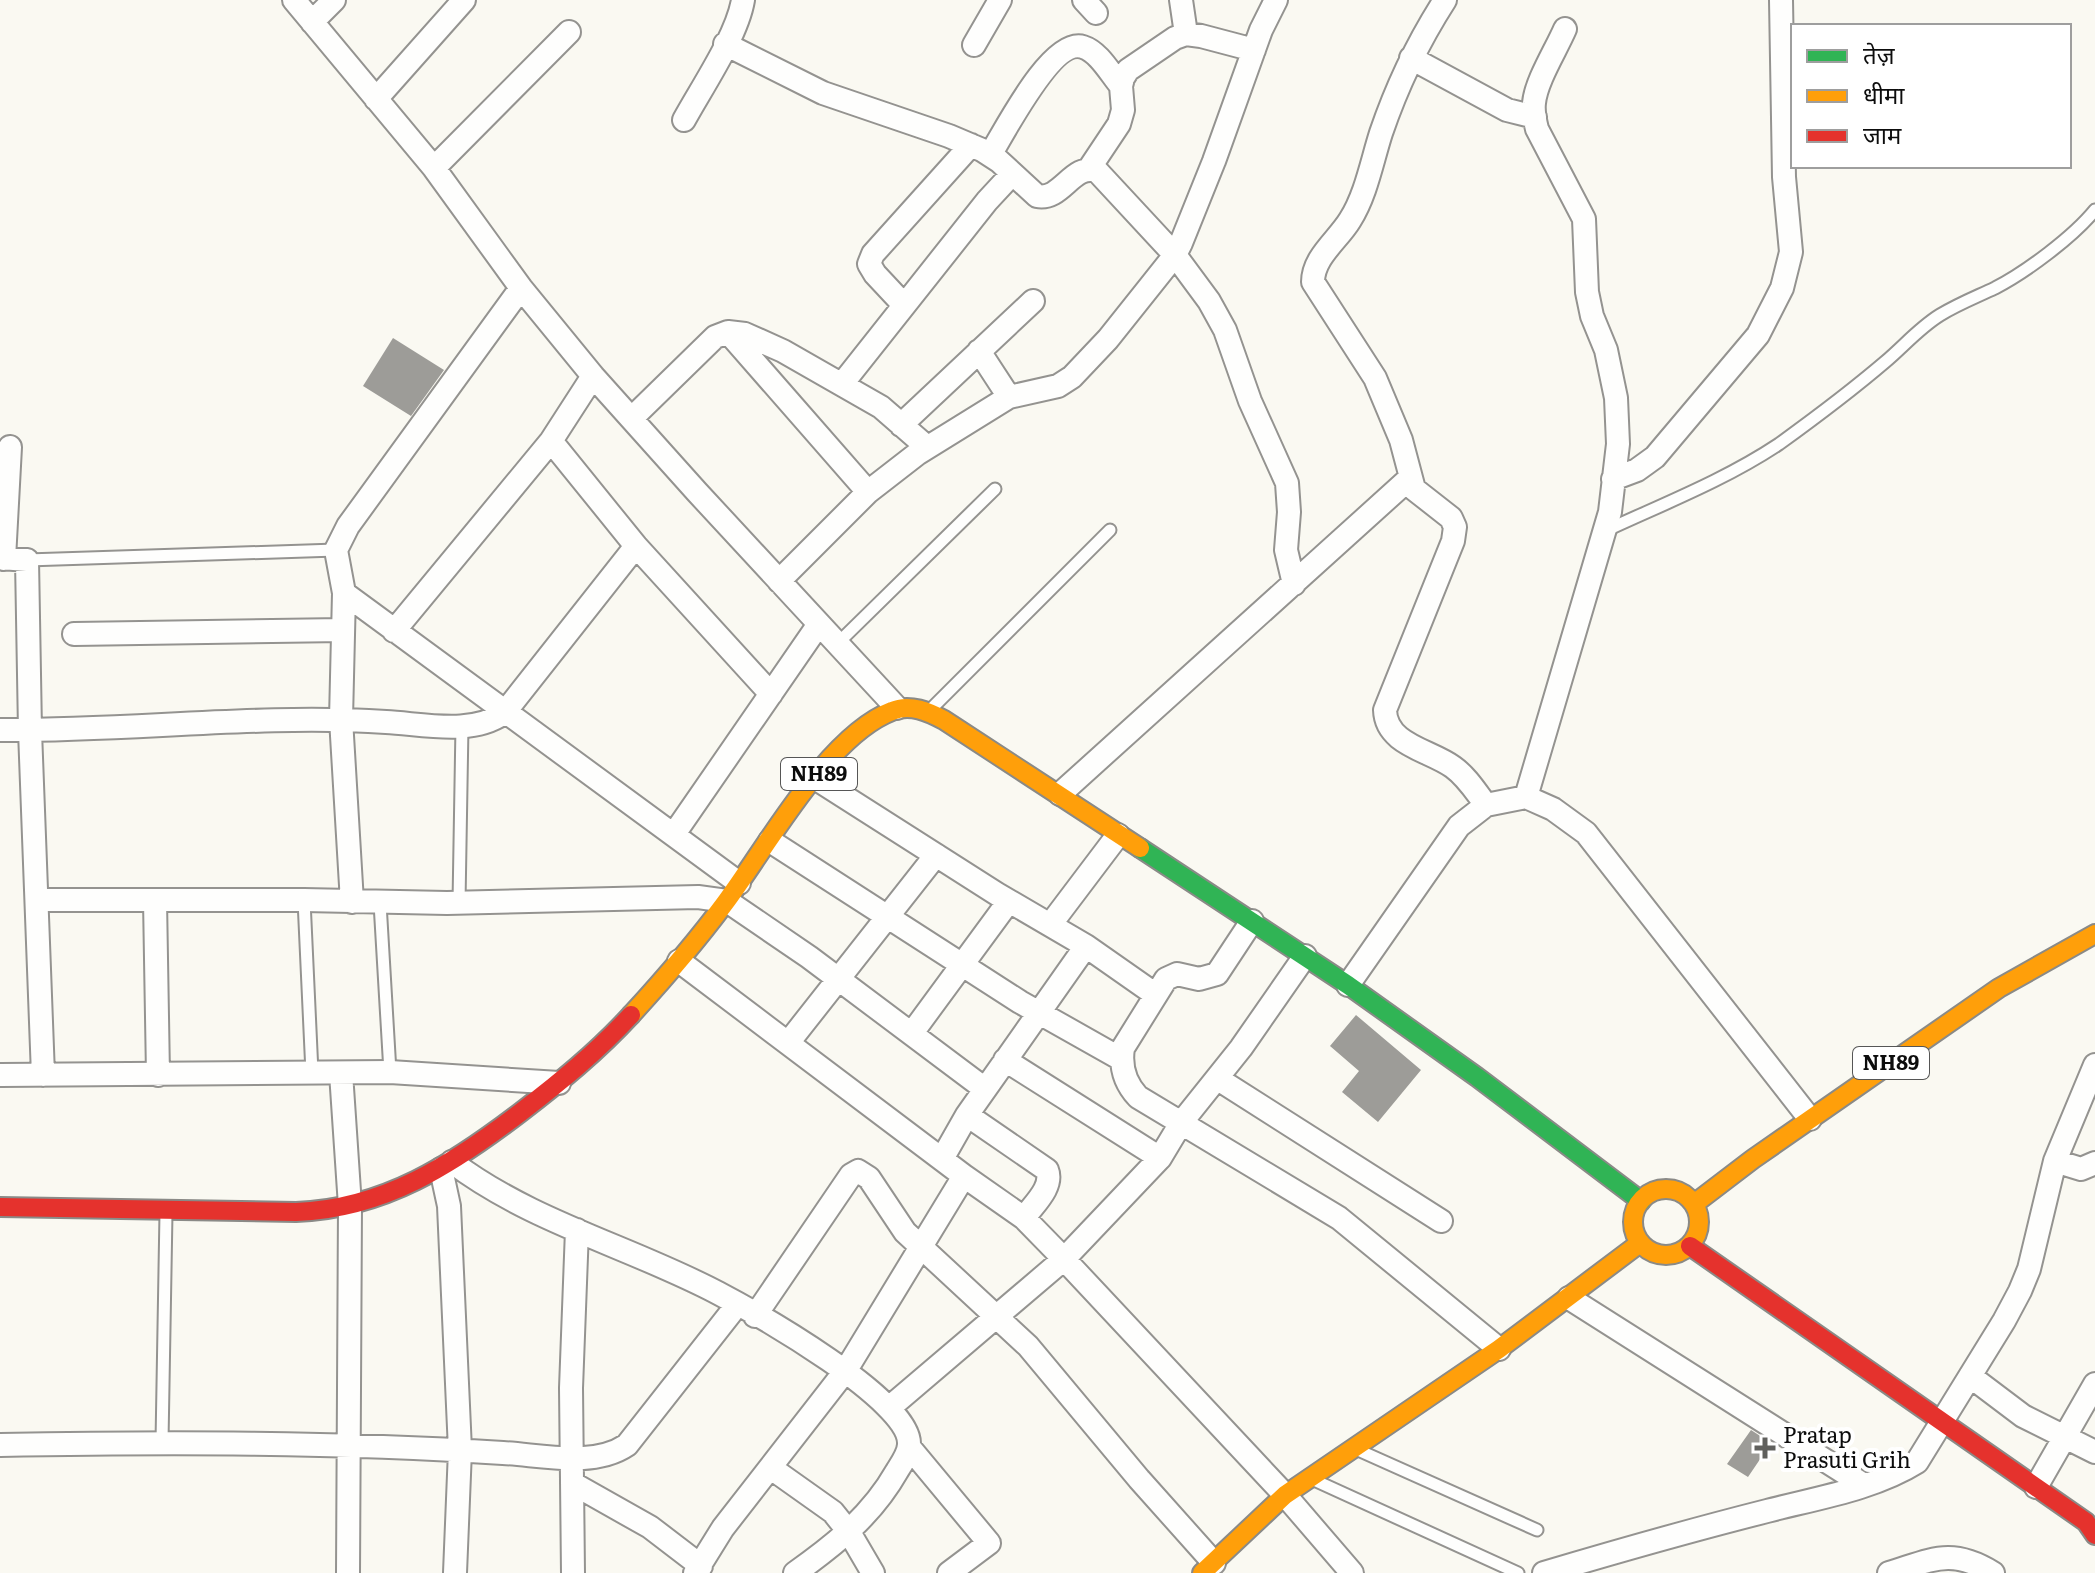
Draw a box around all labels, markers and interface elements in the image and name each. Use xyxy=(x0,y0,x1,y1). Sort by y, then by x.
legend xyxy=(1791,24,2071,168)
text: तेज़ xyxy=(1863,36,1896,71)
text: धीमा xyxy=(1863,76,1905,111)
text: जाम xyxy=(1863,116,1902,151)
road number: NH89 xyxy=(781,758,857,790)
road number: NH89 xyxy=(1853,1047,1929,1079)
place label: Pratap Prasuti Grih xyxy=(1783,1417,1911,1475)
marker: Pratap Prasuti Grih xyxy=(1754,1437,1776,1459)

